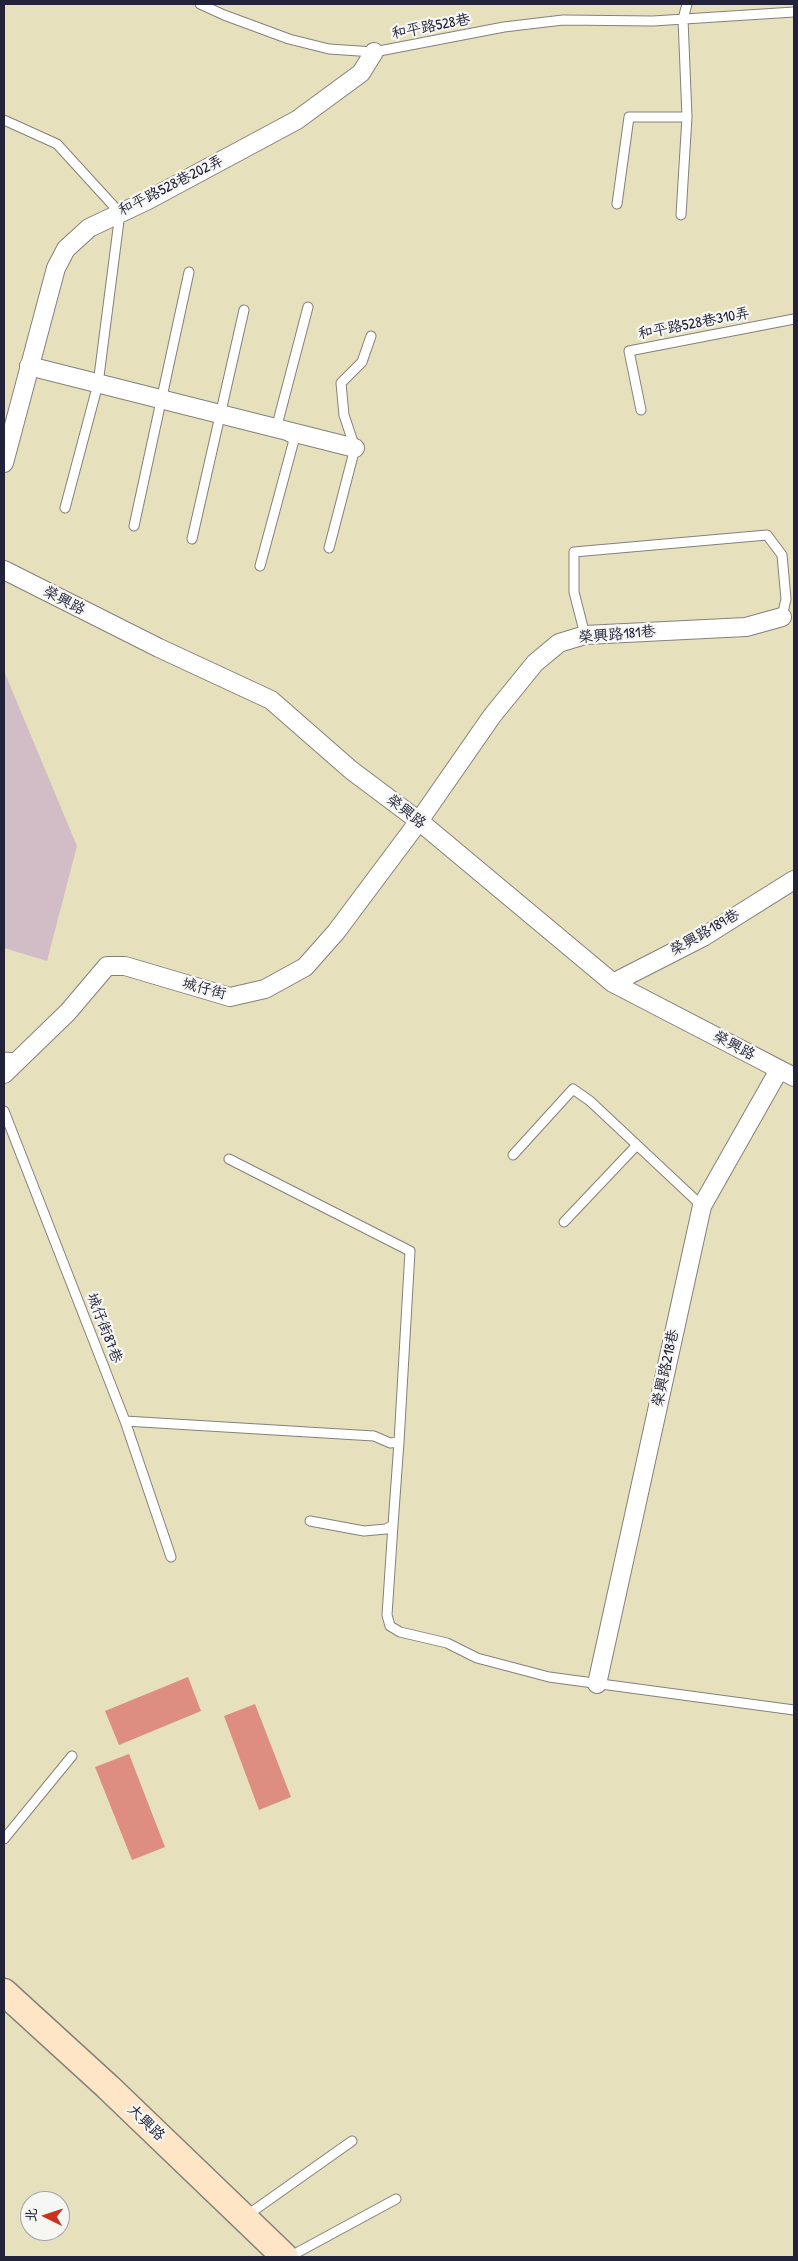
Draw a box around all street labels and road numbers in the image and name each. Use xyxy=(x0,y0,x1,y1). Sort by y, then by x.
street label: 和平路528巷 xyxy=(390,11,472,43)
street label: 和平路528巷202弄 xyxy=(115,152,227,220)
street label: 和平路528巷310弄 xyxy=(636,304,752,344)
street label: 榮興路 xyxy=(40,583,88,619)
street label: 榮興路181巷 xyxy=(578,623,656,647)
street label: 榮興路 xyxy=(383,791,429,833)
street label: 榮興路189巷 xyxy=(667,906,743,960)
street label: 城仔街 xyxy=(180,974,228,1004)
street label: 榮興路 xyxy=(710,1027,758,1065)
street label: 城仔街87巷 xyxy=(82,1290,126,1366)
street label: 榮興路218巷 xyxy=(649,1328,683,1408)
street label: 大興路 xyxy=(124,2101,168,2145)

